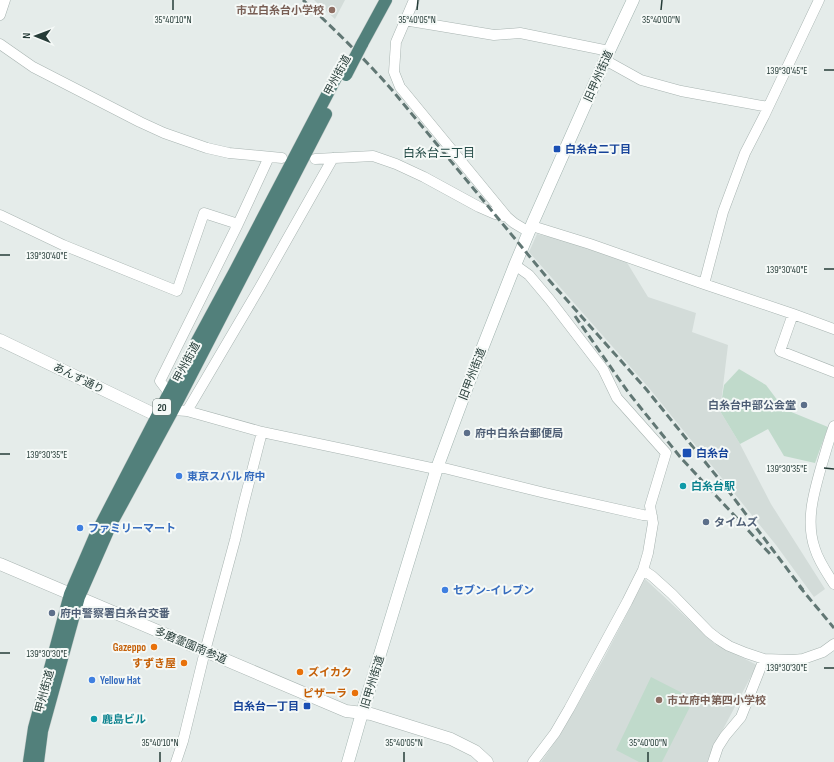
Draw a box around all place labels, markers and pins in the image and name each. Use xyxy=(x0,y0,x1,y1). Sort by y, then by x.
place label: 市立白糸台小学校 xyxy=(236,4,324,17)
marker: 市立白糸台小学校 xyxy=(327,5,337,15)
place label: 白糸台二丁目 xyxy=(565,143,631,156)
marker: 白糸台二丁目 xyxy=(552,144,562,154)
place label: 白糸台中部公会堂 xyxy=(708,399,796,412)
marker: 白糸台中部公会堂 xyxy=(799,400,809,410)
place label: 府中白糸台郵便局 xyxy=(475,427,563,440)
marker: 府中白糸台郵便局 xyxy=(462,428,472,438)
marker: 白糸台 xyxy=(681,447,693,459)
place label: 白糸台 xyxy=(696,447,729,460)
place label: 東京スバル 府中 xyxy=(187,470,266,483)
marker: 東京スバル 府中 xyxy=(174,471,184,481)
place label: 白糸台駅 xyxy=(691,480,735,493)
marker: 白糸台駅 xyxy=(678,481,688,491)
place label: タイムズ xyxy=(714,516,758,529)
marker: タイムズ xyxy=(701,517,711,527)
place label: ファミリーマート xyxy=(88,522,176,535)
marker: ファミリーマート xyxy=(75,523,85,533)
place label: セブン-イレブン xyxy=(453,584,534,597)
marker: セブン-イレブン xyxy=(440,585,450,595)
place label: 府中警察署白糸台交番 xyxy=(60,607,170,620)
marker: 府中警察署白糸台交番 xyxy=(47,608,57,618)
place label: Gazeppo xyxy=(113,641,146,654)
marker: Gazeppo xyxy=(149,642,159,652)
place label: すずき屋 xyxy=(132,657,176,670)
marker: すずき屋 xyxy=(179,658,189,668)
place label: ズイカク xyxy=(308,666,352,679)
marker: ズイカク xyxy=(295,667,305,677)
place label: Yellow Hat xyxy=(100,674,141,687)
marker: Yellow Hat xyxy=(87,675,97,685)
place label: ピザーラ xyxy=(303,687,347,700)
marker: ピザーラ xyxy=(350,688,360,698)
place label: 市立府中第四小学校 xyxy=(667,694,766,707)
marker: 市立府中第四小学校 xyxy=(654,695,664,705)
place label: 白糸台一丁目 xyxy=(233,700,299,713)
marker: 白糸台一丁目 xyxy=(302,701,312,711)
place label: 鹿島ビル xyxy=(102,713,146,726)
marker: 鹿島ビル xyxy=(89,714,99,724)

